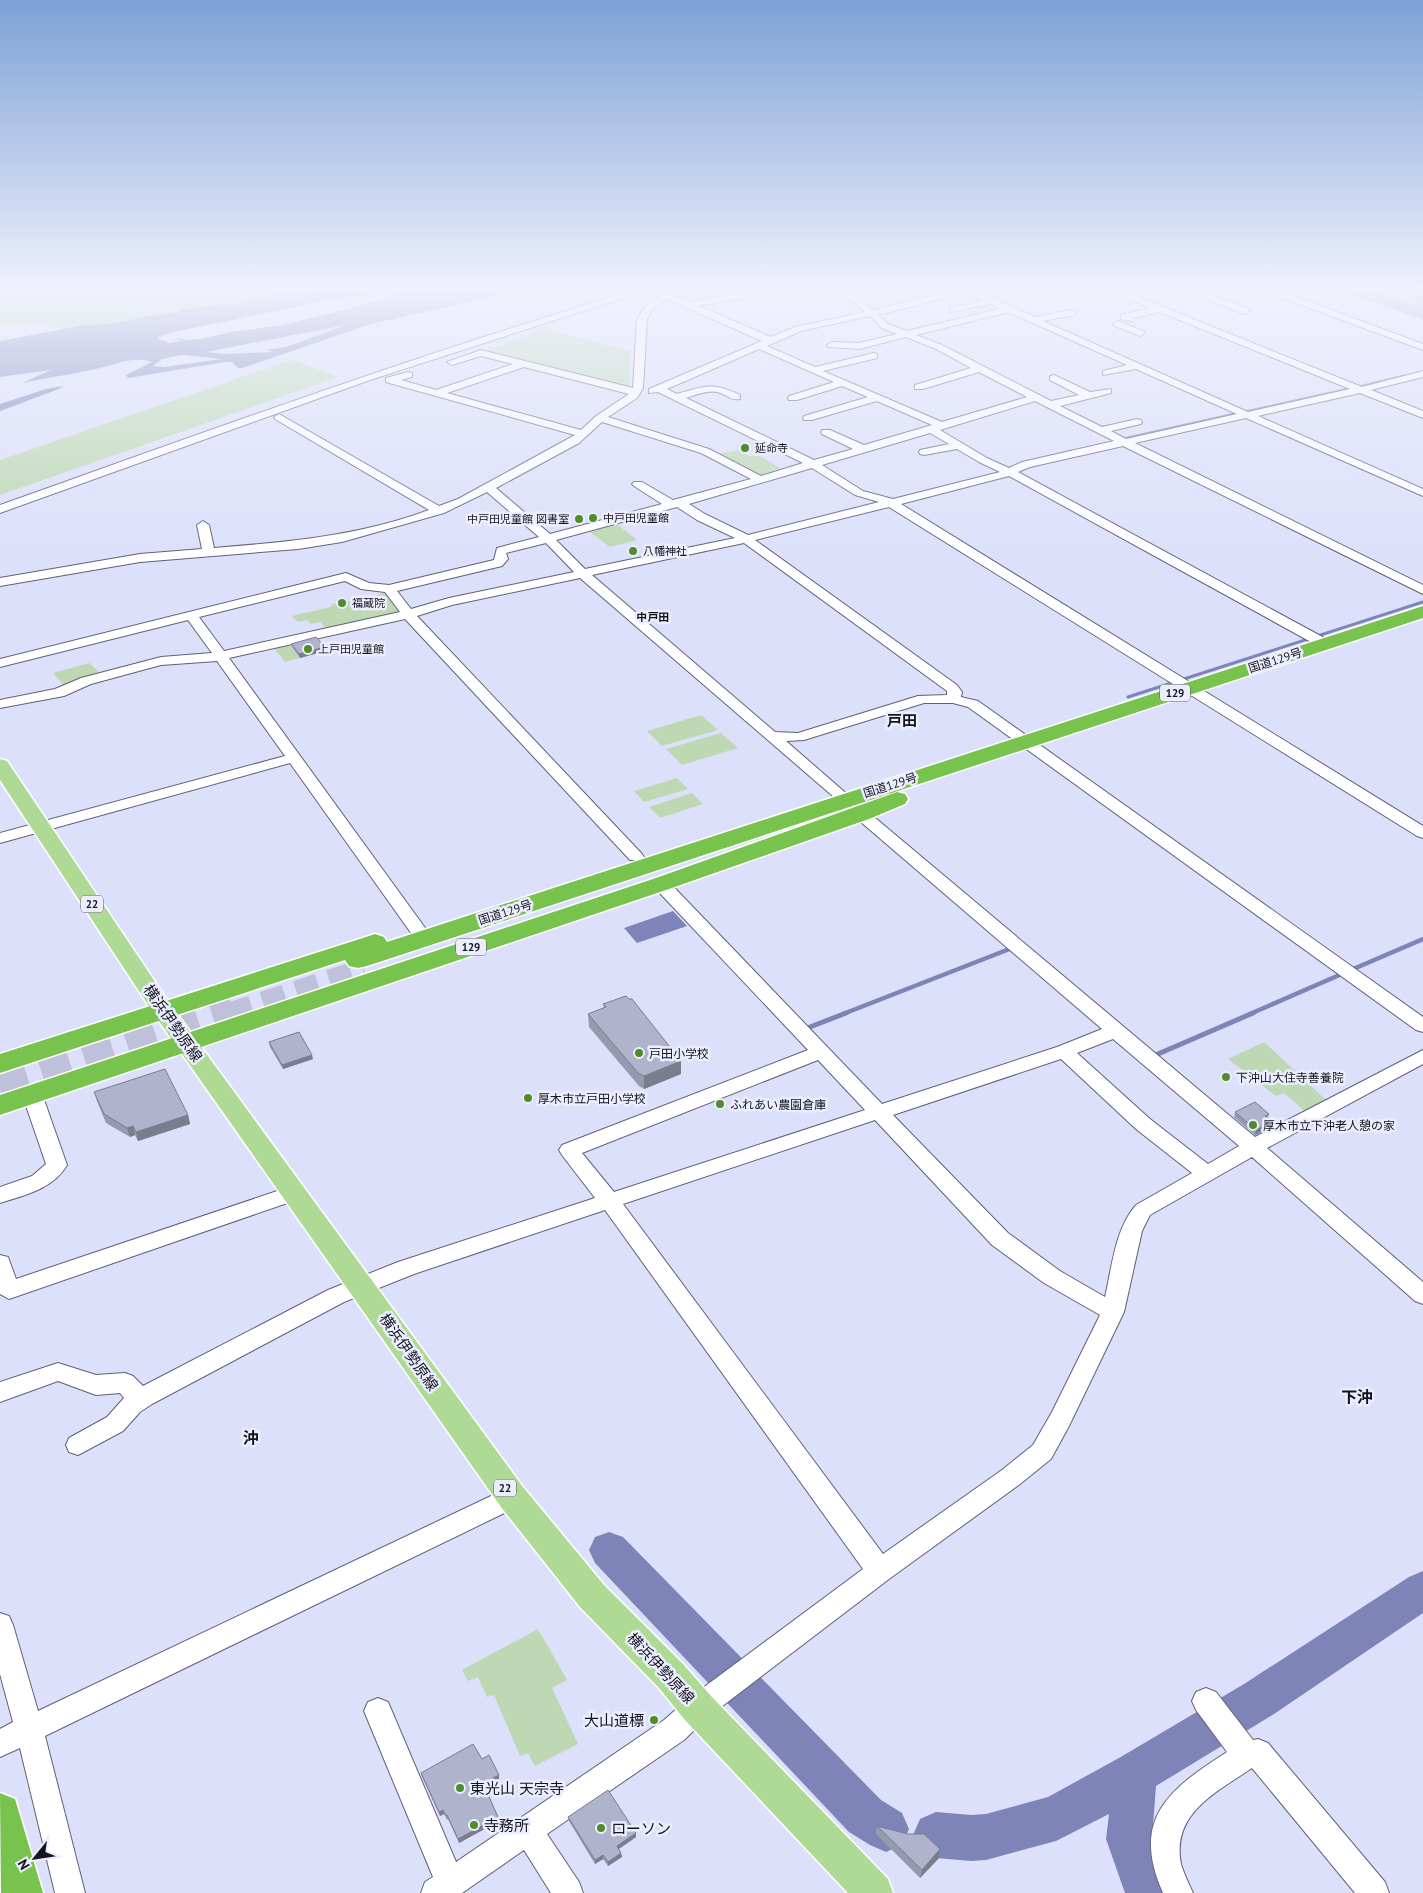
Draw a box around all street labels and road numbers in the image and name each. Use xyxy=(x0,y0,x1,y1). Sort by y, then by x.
street label: 国道129号 xyxy=(1246,644,1304,676)
road number: 129 xyxy=(1160,684,1190,701)
street label: 国道129号 xyxy=(861,769,919,801)
road number: 22 xyxy=(81,896,103,912)
street label: 国道129号 xyxy=(476,896,534,928)
road number: 129 xyxy=(456,939,486,956)
street label: 横浜伊勢原線 xyxy=(139,981,207,1065)
street label: 横浜伊勢原線 xyxy=(375,1310,443,1394)
road number: 22 xyxy=(494,1480,516,1496)
street label: 横浜伊勢原線 xyxy=(623,1629,699,1707)

